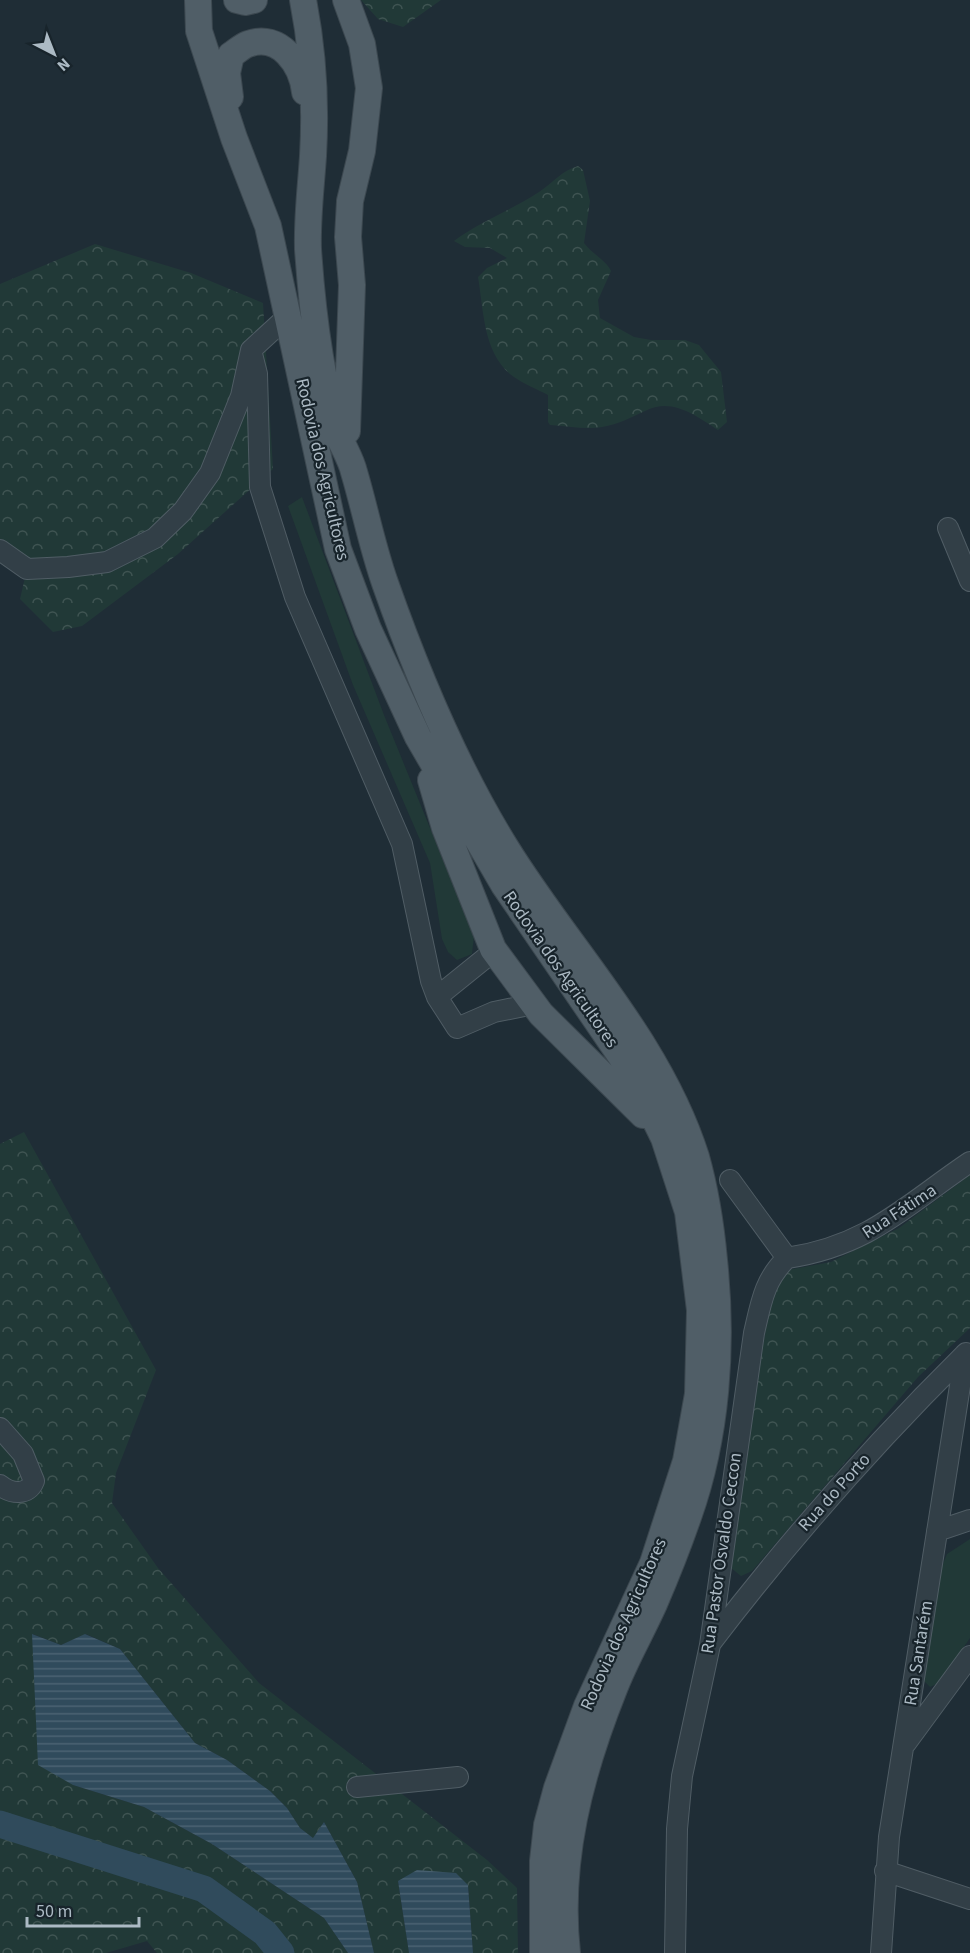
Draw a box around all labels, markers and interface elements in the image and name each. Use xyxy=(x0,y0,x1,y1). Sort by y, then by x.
north arrow xyxy=(24,24,84,84)
text: N xyxy=(52,53,75,76)
street label: Rodovia dos Agricultores xyxy=(289,376,356,563)
street label: Rodovia dos Agricultores xyxy=(497,886,624,1053)
street label: Rua Fátima xyxy=(857,1178,941,1245)
street label: Rua do Porto xyxy=(792,1448,876,1537)
street label: Rua Pastor Osvaldo Ceccon xyxy=(695,1451,748,1655)
street label: Rodovia dos Agricultores xyxy=(574,1534,673,1714)
street label: Rua Santarém xyxy=(898,1599,939,1707)
scale bar xyxy=(27,1890,140,1928)
text: 50 m xyxy=(36,1899,72,1924)

